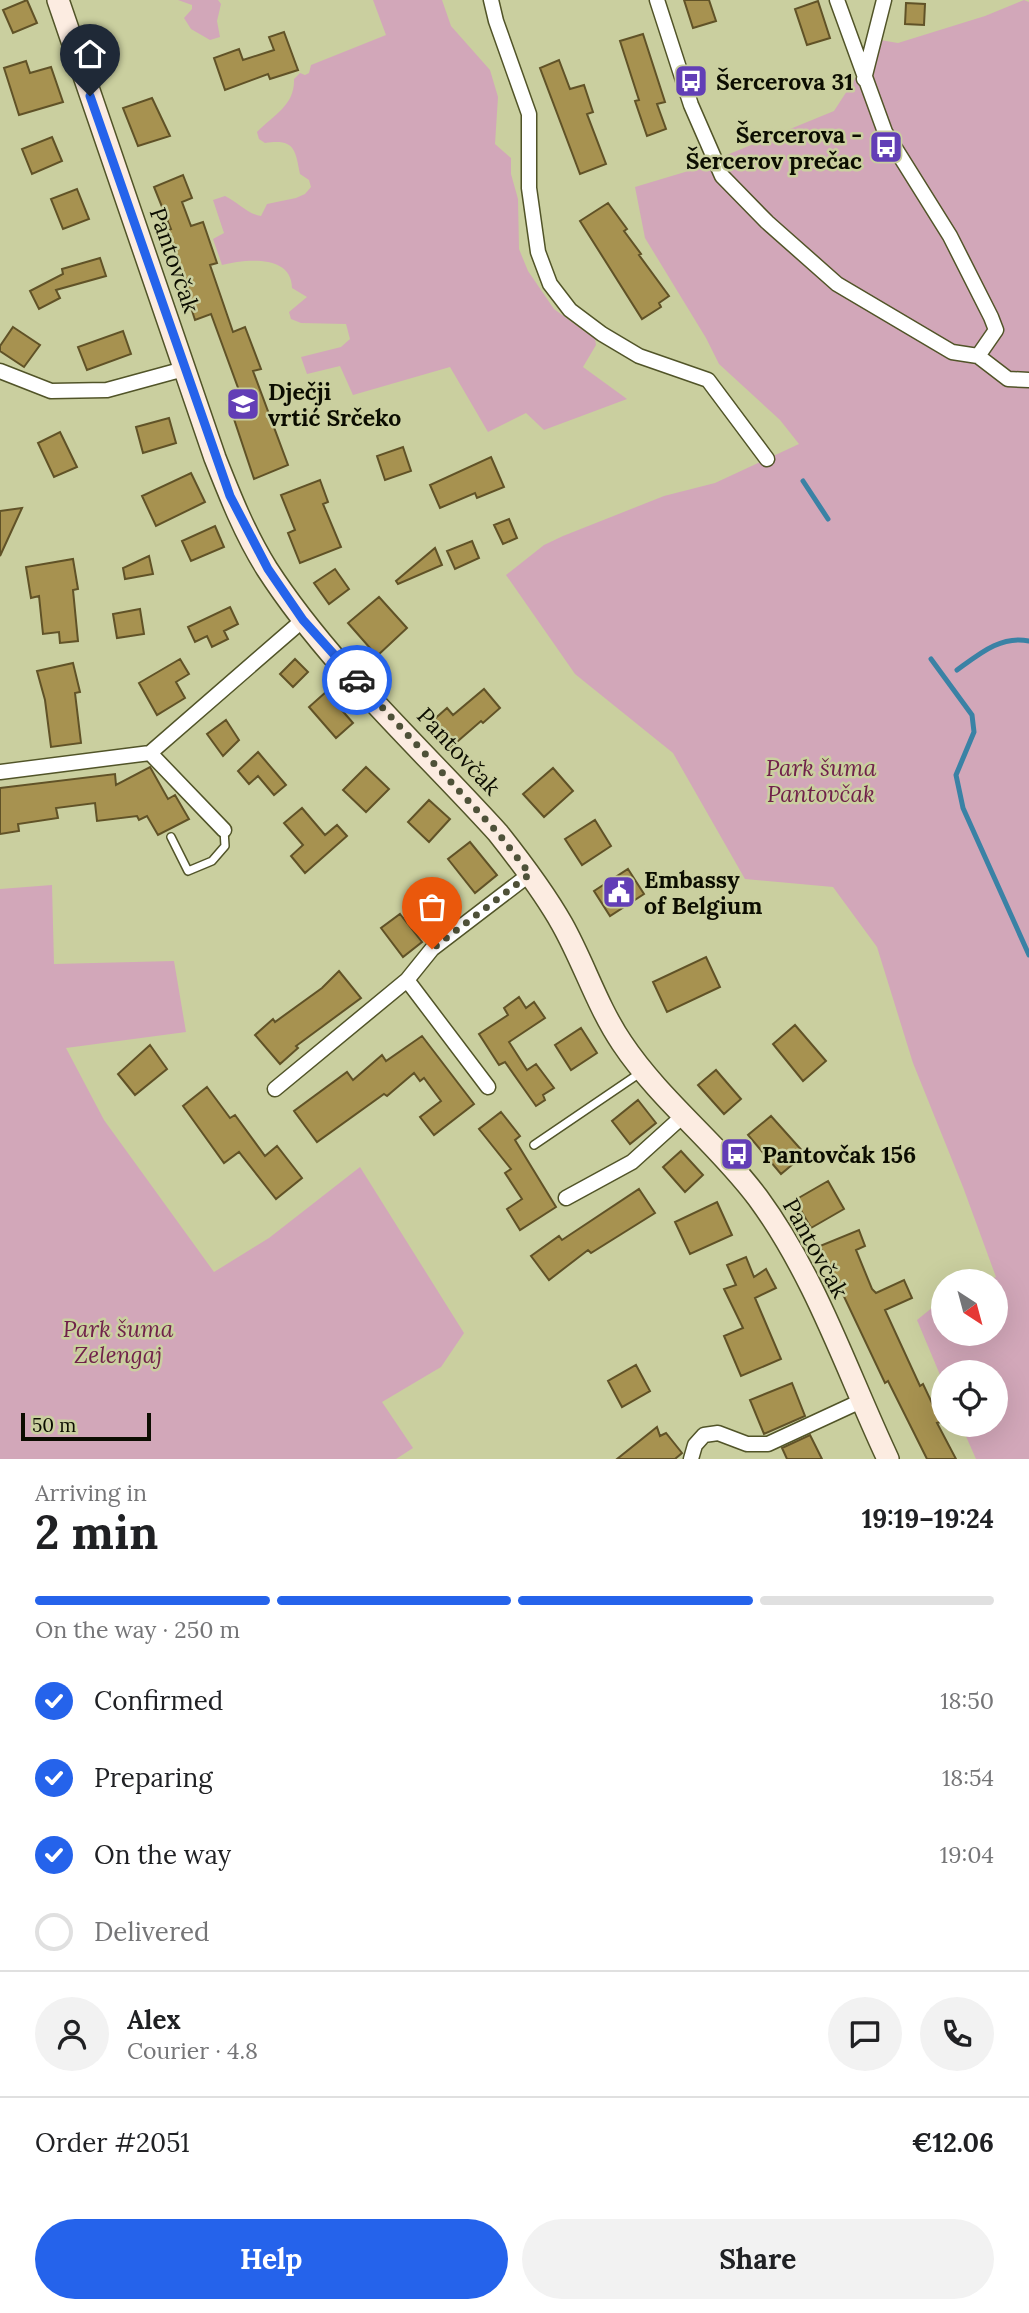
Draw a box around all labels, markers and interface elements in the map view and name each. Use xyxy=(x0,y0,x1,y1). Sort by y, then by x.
pin xyxy=(60,24,120,96)
icon: home xyxy=(71,35,109,73)
bus stop icon: Šercerova 31 xyxy=(672,62,710,100)
place label: Šercerova 31 xyxy=(716,67,854,96)
place label: Šercerova - Šercerov prečac xyxy=(686,120,862,175)
bus stop icon: Šercerova - Šercerov prečac xyxy=(867,128,905,166)
street label: Pantovčak xyxy=(143,203,207,317)
place label: Dječji vrtić Srčeko xyxy=(268,377,401,432)
school or university icon: Dječji vrtić Srčeko xyxy=(224,385,262,423)
courier xyxy=(322,645,392,715)
icon: car xyxy=(338,661,376,699)
street label: Pantovčak xyxy=(411,701,507,801)
park label: Park šuma Pantovčak xyxy=(766,753,877,808)
place label: Embassy of Belgium xyxy=(644,865,762,920)
public building icon: Embassy of Belgium xyxy=(600,873,638,911)
pin xyxy=(402,877,462,949)
icon: bag xyxy=(413,888,451,926)
bus stop icon: Pantovčak 156 xyxy=(718,1135,756,1173)
place label: Pantovčak 156 xyxy=(762,1140,916,1169)
street label: Pantovčak xyxy=(777,1193,856,1303)
north arrow xyxy=(931,1269,1008,1346)
map controls xyxy=(931,1269,1008,1437)
park label: Park šuma Zelengaj xyxy=(63,1314,174,1369)
button: locate xyxy=(931,1360,1008,1437)
scale bar xyxy=(21,1410,150,1442)
text: 50 m xyxy=(32,1413,76,1437)
text: Arriving in xyxy=(35,1478,147,1507)
text: 19:19–19:24 xyxy=(862,1502,994,1535)
text: 2 min xyxy=(35,1503,158,1562)
text: On the way · 250 m xyxy=(35,1615,240,1644)
icon: check xyxy=(35,1682,73,1720)
text: Confirmed xyxy=(94,1684,223,1717)
text: 18:50 xyxy=(940,1686,994,1715)
icon: check xyxy=(35,1759,73,1797)
text: Preparing xyxy=(94,1761,213,1794)
text: 18:54 xyxy=(942,1763,994,1792)
icon: check xyxy=(35,1836,73,1874)
text: On the way xyxy=(94,1838,231,1871)
text: 19:04 xyxy=(940,1840,994,1869)
text: Delivered xyxy=(94,1915,210,1948)
button: person xyxy=(35,1997,109,2071)
button: chat xyxy=(828,1997,902,2071)
button: phone xyxy=(920,1997,994,2071)
text: Alex xyxy=(127,2003,181,2036)
text: Courier · 4.8 xyxy=(127,2036,258,2065)
text: Order #2051 xyxy=(35,2126,190,2159)
text: €12.06 xyxy=(911,2126,994,2159)
button: Help xyxy=(35,2219,508,2299)
button: Share xyxy=(522,2219,994,2299)

